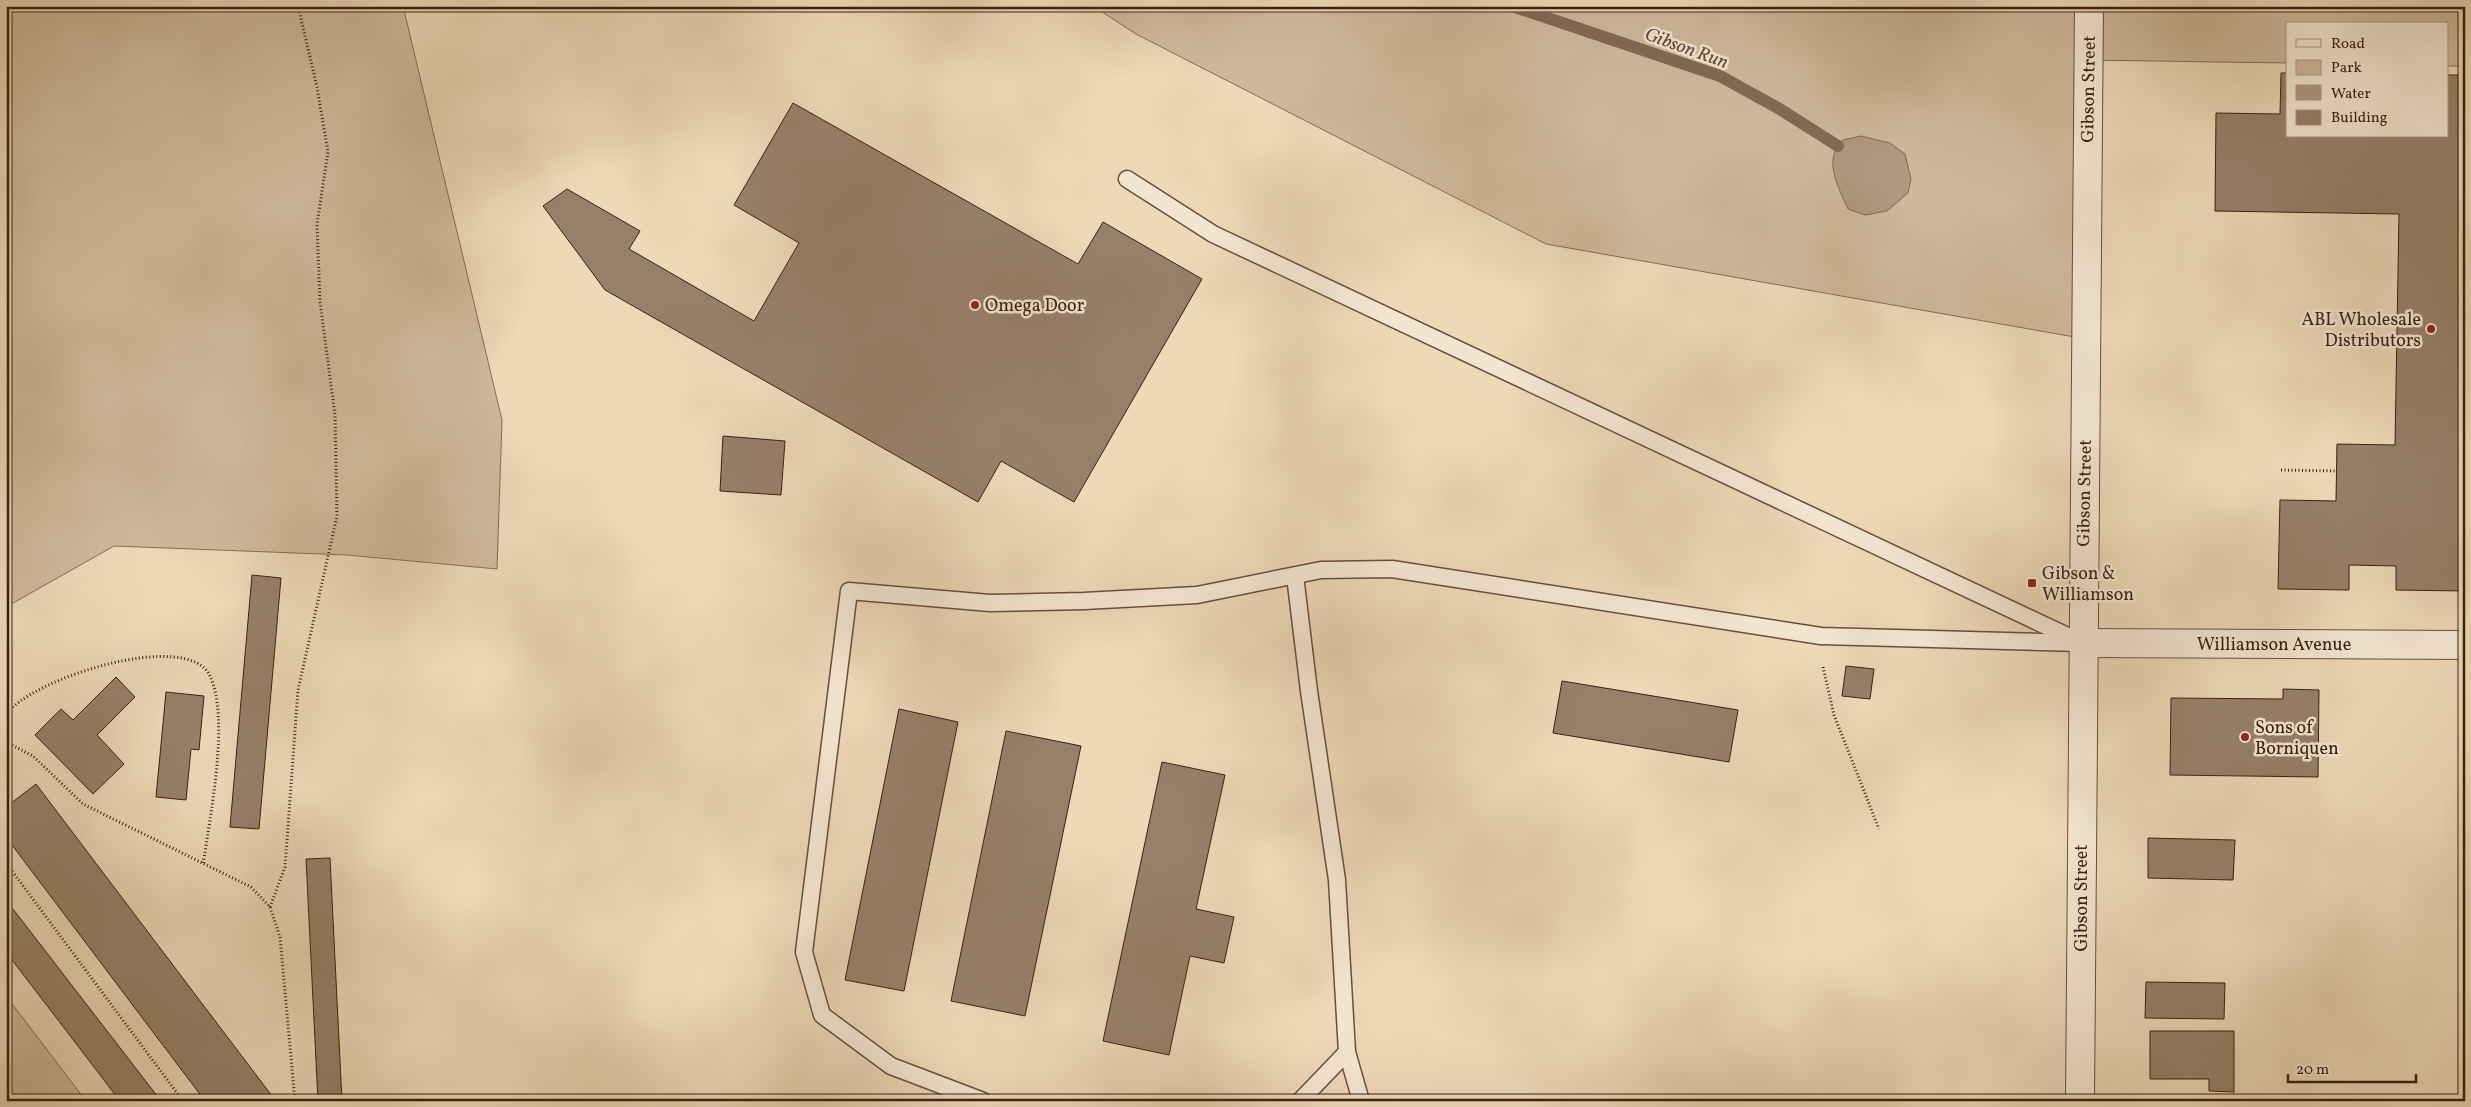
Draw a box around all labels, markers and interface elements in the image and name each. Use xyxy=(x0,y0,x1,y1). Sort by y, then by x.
water label: Gibson Run xyxy=(1641,22,1732,76)
legend xyxy=(2286,22,2448,138)
text: Road xyxy=(2331,34,2365,55)
street label: Gibson Street xyxy=(2076,35,2103,143)
text: Park xyxy=(2331,58,2362,79)
text: Water xyxy=(2331,84,2371,105)
text: Building xyxy=(2331,108,2388,129)
place label: Omega Door xyxy=(985,294,1085,319)
marker: Omega Door xyxy=(969,299,981,311)
place label: ABL Wholesale Distributors xyxy=(2301,308,2421,354)
marker: ABL Wholesale Distributors xyxy=(2425,323,2437,335)
street label: Gibson Street xyxy=(2072,439,2099,547)
place label: Gibson & Williamson xyxy=(2042,562,2134,608)
marker: Gibson & Williamson xyxy=(2026,577,2038,589)
street label: Williamson Avenue xyxy=(2197,633,2351,658)
place label: Sons of Borniquen xyxy=(2255,716,2339,762)
marker: Sons of Borniquen xyxy=(2239,731,2251,743)
street label: Gibson Street xyxy=(2070,844,2095,952)
scale bar xyxy=(2288,1052,2416,1084)
text: 20 m xyxy=(2296,1060,2329,1081)

